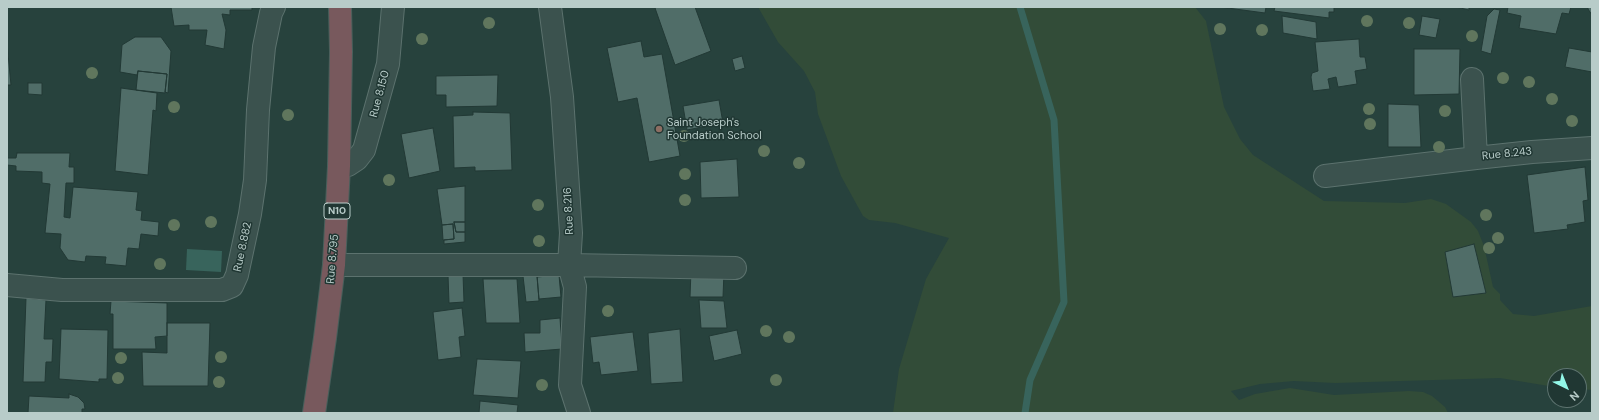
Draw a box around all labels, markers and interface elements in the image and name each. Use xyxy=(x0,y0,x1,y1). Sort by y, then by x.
street label: Rue 8.150 xyxy=(367,69,393,119)
place label: Saint Joseph's Foundation School xyxy=(667,116,762,142)
marker: Saint Joseph's Foundation School xyxy=(654,124,664,134)
street label: Rue 8.243 xyxy=(1481,145,1533,163)
street label: Rue 8.216 xyxy=(561,187,577,235)
road number: N10 xyxy=(324,203,350,219)
street label: Rue 8.882 xyxy=(231,221,255,273)
street label: Rue 8.795 xyxy=(324,234,342,284)
north arrow xyxy=(1547,368,1587,408)
text: N xyxy=(1567,388,1582,404)

